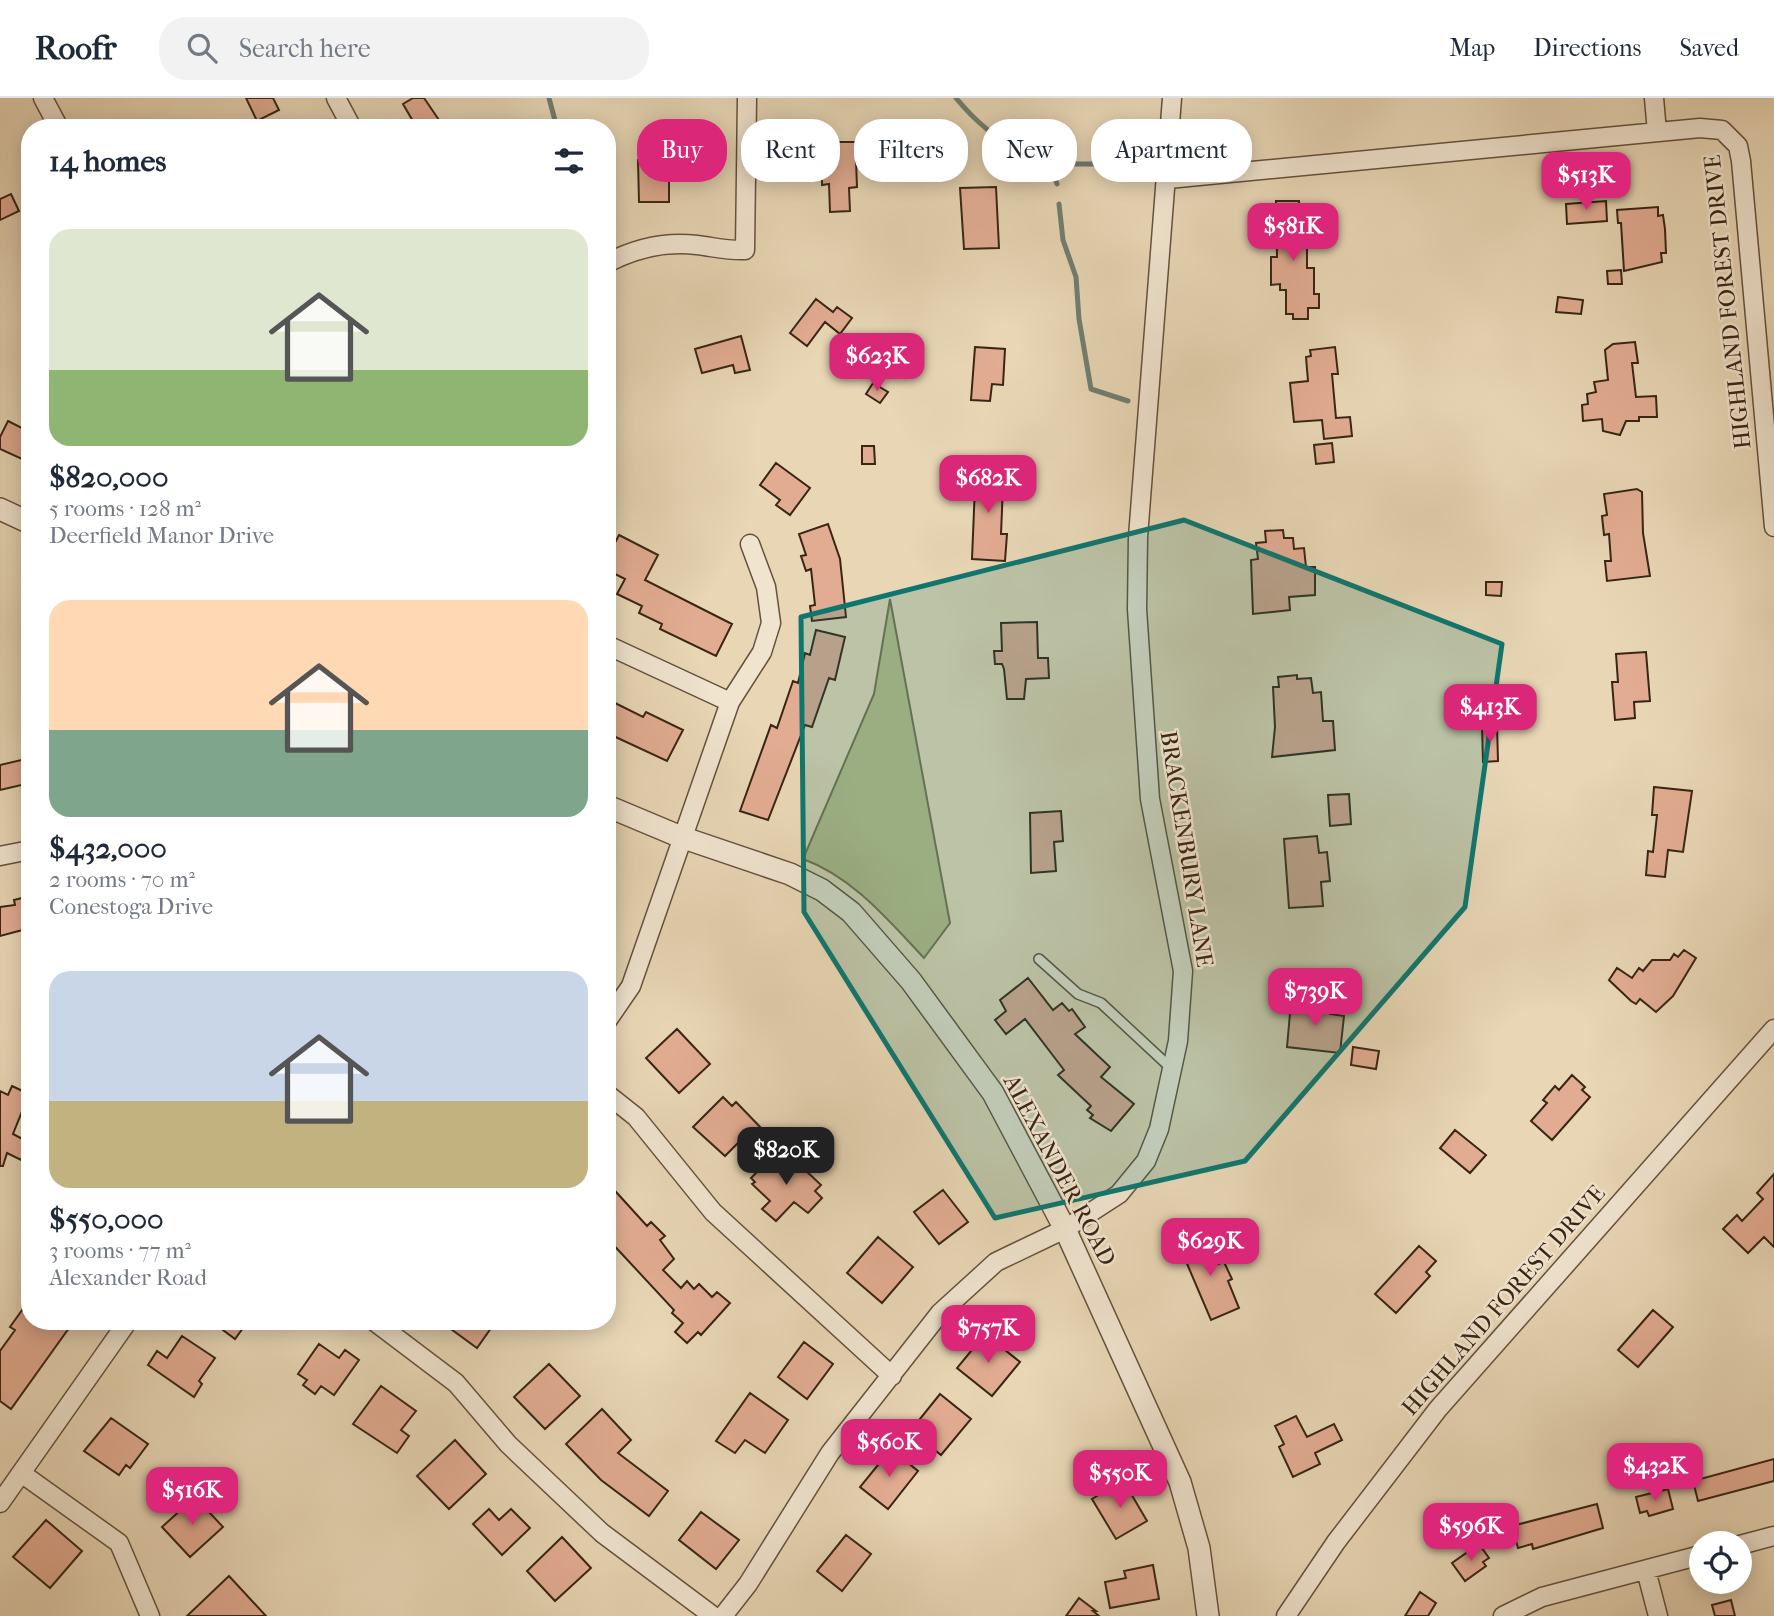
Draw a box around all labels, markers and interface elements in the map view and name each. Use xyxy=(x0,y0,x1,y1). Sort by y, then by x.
search box xyxy=(159,17,649,80)
text: Roofr xyxy=(35,29,117,68)
icon: search xyxy=(183,29,221,67)
text: Search here xyxy=(239,33,371,64)
text: Map xyxy=(1449,34,1495,62)
text: Directions xyxy=(1533,34,1641,62)
text: Saved xyxy=(1679,34,1739,62)
chip: Buy xyxy=(637,119,727,182)
chip: Rent xyxy=(741,119,840,182)
chip: Filters xyxy=(854,119,968,182)
chip: New xyxy=(982,119,1077,182)
chip: Apartment xyxy=(1091,119,1252,182)
icon: filters xyxy=(550,142,588,180)
text: 14 homes xyxy=(49,144,166,179)
pin: $513K xyxy=(1537,152,1635,212)
street label: HIGHLAND FOREST DRIVE xyxy=(1699,153,1756,450)
text: $513K xyxy=(1558,161,1614,188)
pin: $581K xyxy=(1244,204,1342,263)
text: $581K xyxy=(1263,212,1323,239)
icon: home xyxy=(256,274,382,400)
pin: $623K xyxy=(828,334,926,393)
text: $623K xyxy=(845,342,909,369)
pin: $682K xyxy=(939,456,1037,515)
text: $820,000 xyxy=(49,460,168,495)
text: $682K xyxy=(955,464,1021,491)
text: 5 rooms · 128 m² xyxy=(49,495,201,522)
text: Deerfield Manor Drive xyxy=(49,522,274,549)
icon: home xyxy=(256,645,382,771)
pin: $413K xyxy=(1441,684,1539,744)
text: $413K xyxy=(1460,693,1520,720)
street label: BRACKENBURY LANE xyxy=(1154,729,1219,969)
text: $432,000 xyxy=(49,831,167,866)
text: 2 rooms · 70 m² xyxy=(49,866,195,893)
text: Conestoga Drive xyxy=(49,893,213,920)
pin: $739K xyxy=(1266,968,1364,1028)
text: $739K xyxy=(1284,977,1346,1004)
icon: home xyxy=(256,1016,382,1142)
street label: ALEXANDER ROAD xyxy=(997,1069,1121,1270)
pin: $820K xyxy=(737,1128,835,1187)
text: $820K xyxy=(753,1136,819,1163)
street label: HIGHLAND FOREST DRIVE xyxy=(1396,1180,1611,1421)
text: $550,000 xyxy=(49,1202,164,1237)
pin: $629K xyxy=(1161,1218,1259,1278)
text: $629K xyxy=(1177,1227,1243,1254)
text: 3 rooms · 77 m² xyxy=(49,1237,191,1264)
text: Alexander Road xyxy=(49,1264,207,1291)
pin: $757K xyxy=(939,1306,1037,1365)
text: $757K xyxy=(957,1314,1019,1341)
pin: $560K xyxy=(840,1420,938,1479)
text: $560K xyxy=(857,1428,921,1455)
pin: $432K xyxy=(1606,1444,1704,1503)
pin: $550K xyxy=(1071,1450,1169,1510)
text: $432K xyxy=(1623,1452,1687,1479)
text: $550K xyxy=(1089,1459,1151,1486)
pin: $516K xyxy=(143,1468,241,1527)
text: $516K xyxy=(162,1476,222,1503)
pin: $596K xyxy=(1422,1504,1520,1563)
text: $596K xyxy=(1439,1512,1503,1539)
map controls xyxy=(1689,1531,1752,1594)
button: locate xyxy=(1689,1531,1752,1594)

